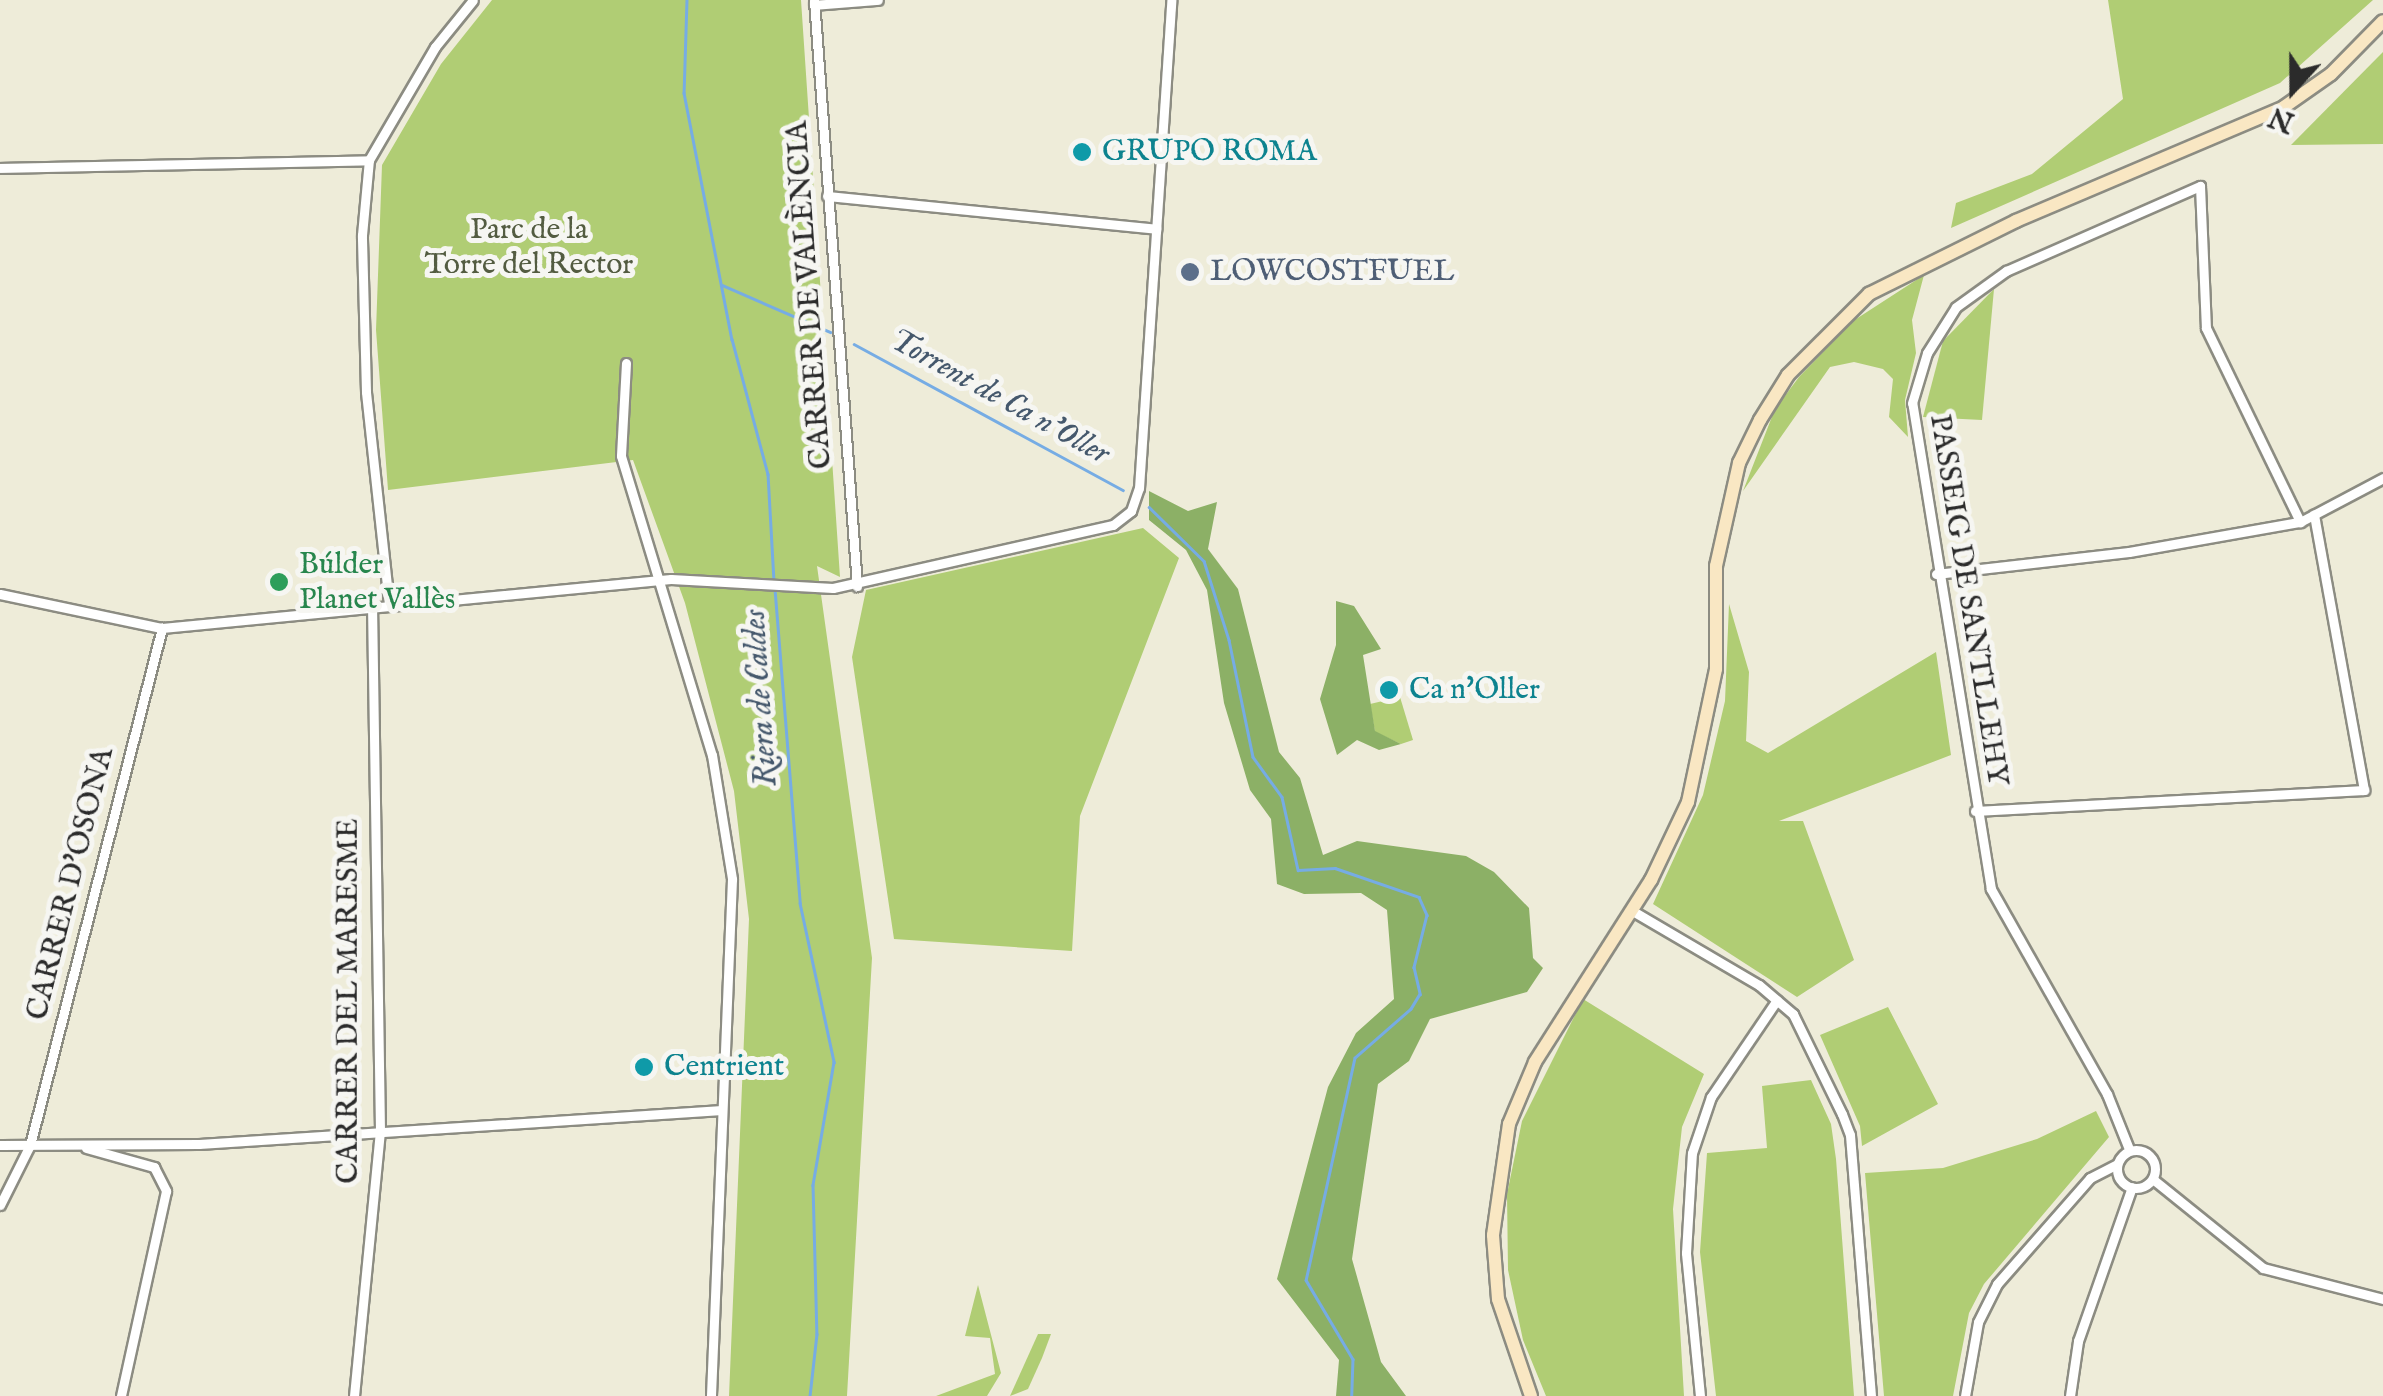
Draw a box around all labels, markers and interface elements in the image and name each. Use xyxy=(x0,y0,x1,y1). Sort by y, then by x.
north arrow xyxy=(2243,40,2343,140)
text: N xyxy=(2264,98,2300,139)
street label: CARRER DE VALÈNCIA xyxy=(780,120,840,470)
place label: GRUPO ROMA xyxy=(1102,134,1317,170)
marker: GRUPO ROMA xyxy=(1071,141,1093,163)
park label: Parc de la Torre del Rector xyxy=(425,212,633,282)
place label: LOWCOSTFUEL xyxy=(1210,254,1454,290)
marker: LOWCOSTFUEL xyxy=(1179,261,1201,283)
water label: Torrent de Ca n'Oller xyxy=(882,322,1116,474)
street label: PASSEIG DE SANTLLEHY xyxy=(1921,412,2015,788)
place label: Búlder Planet Vallès xyxy=(299,547,455,618)
marker: Búlder Planet Vallès xyxy=(268,571,290,593)
water label: Riera de Caldes xyxy=(737,608,787,788)
place label: Ca n'Oller xyxy=(1409,672,1540,708)
marker: Ca n'Oller xyxy=(1378,679,1400,701)
street label: CARRER D'OSONA xyxy=(20,744,122,1024)
street label: CARRER DEL MARESME xyxy=(331,818,367,1184)
place label: Centrient xyxy=(664,1049,784,1085)
marker: Centrient xyxy=(633,1056,655,1078)

